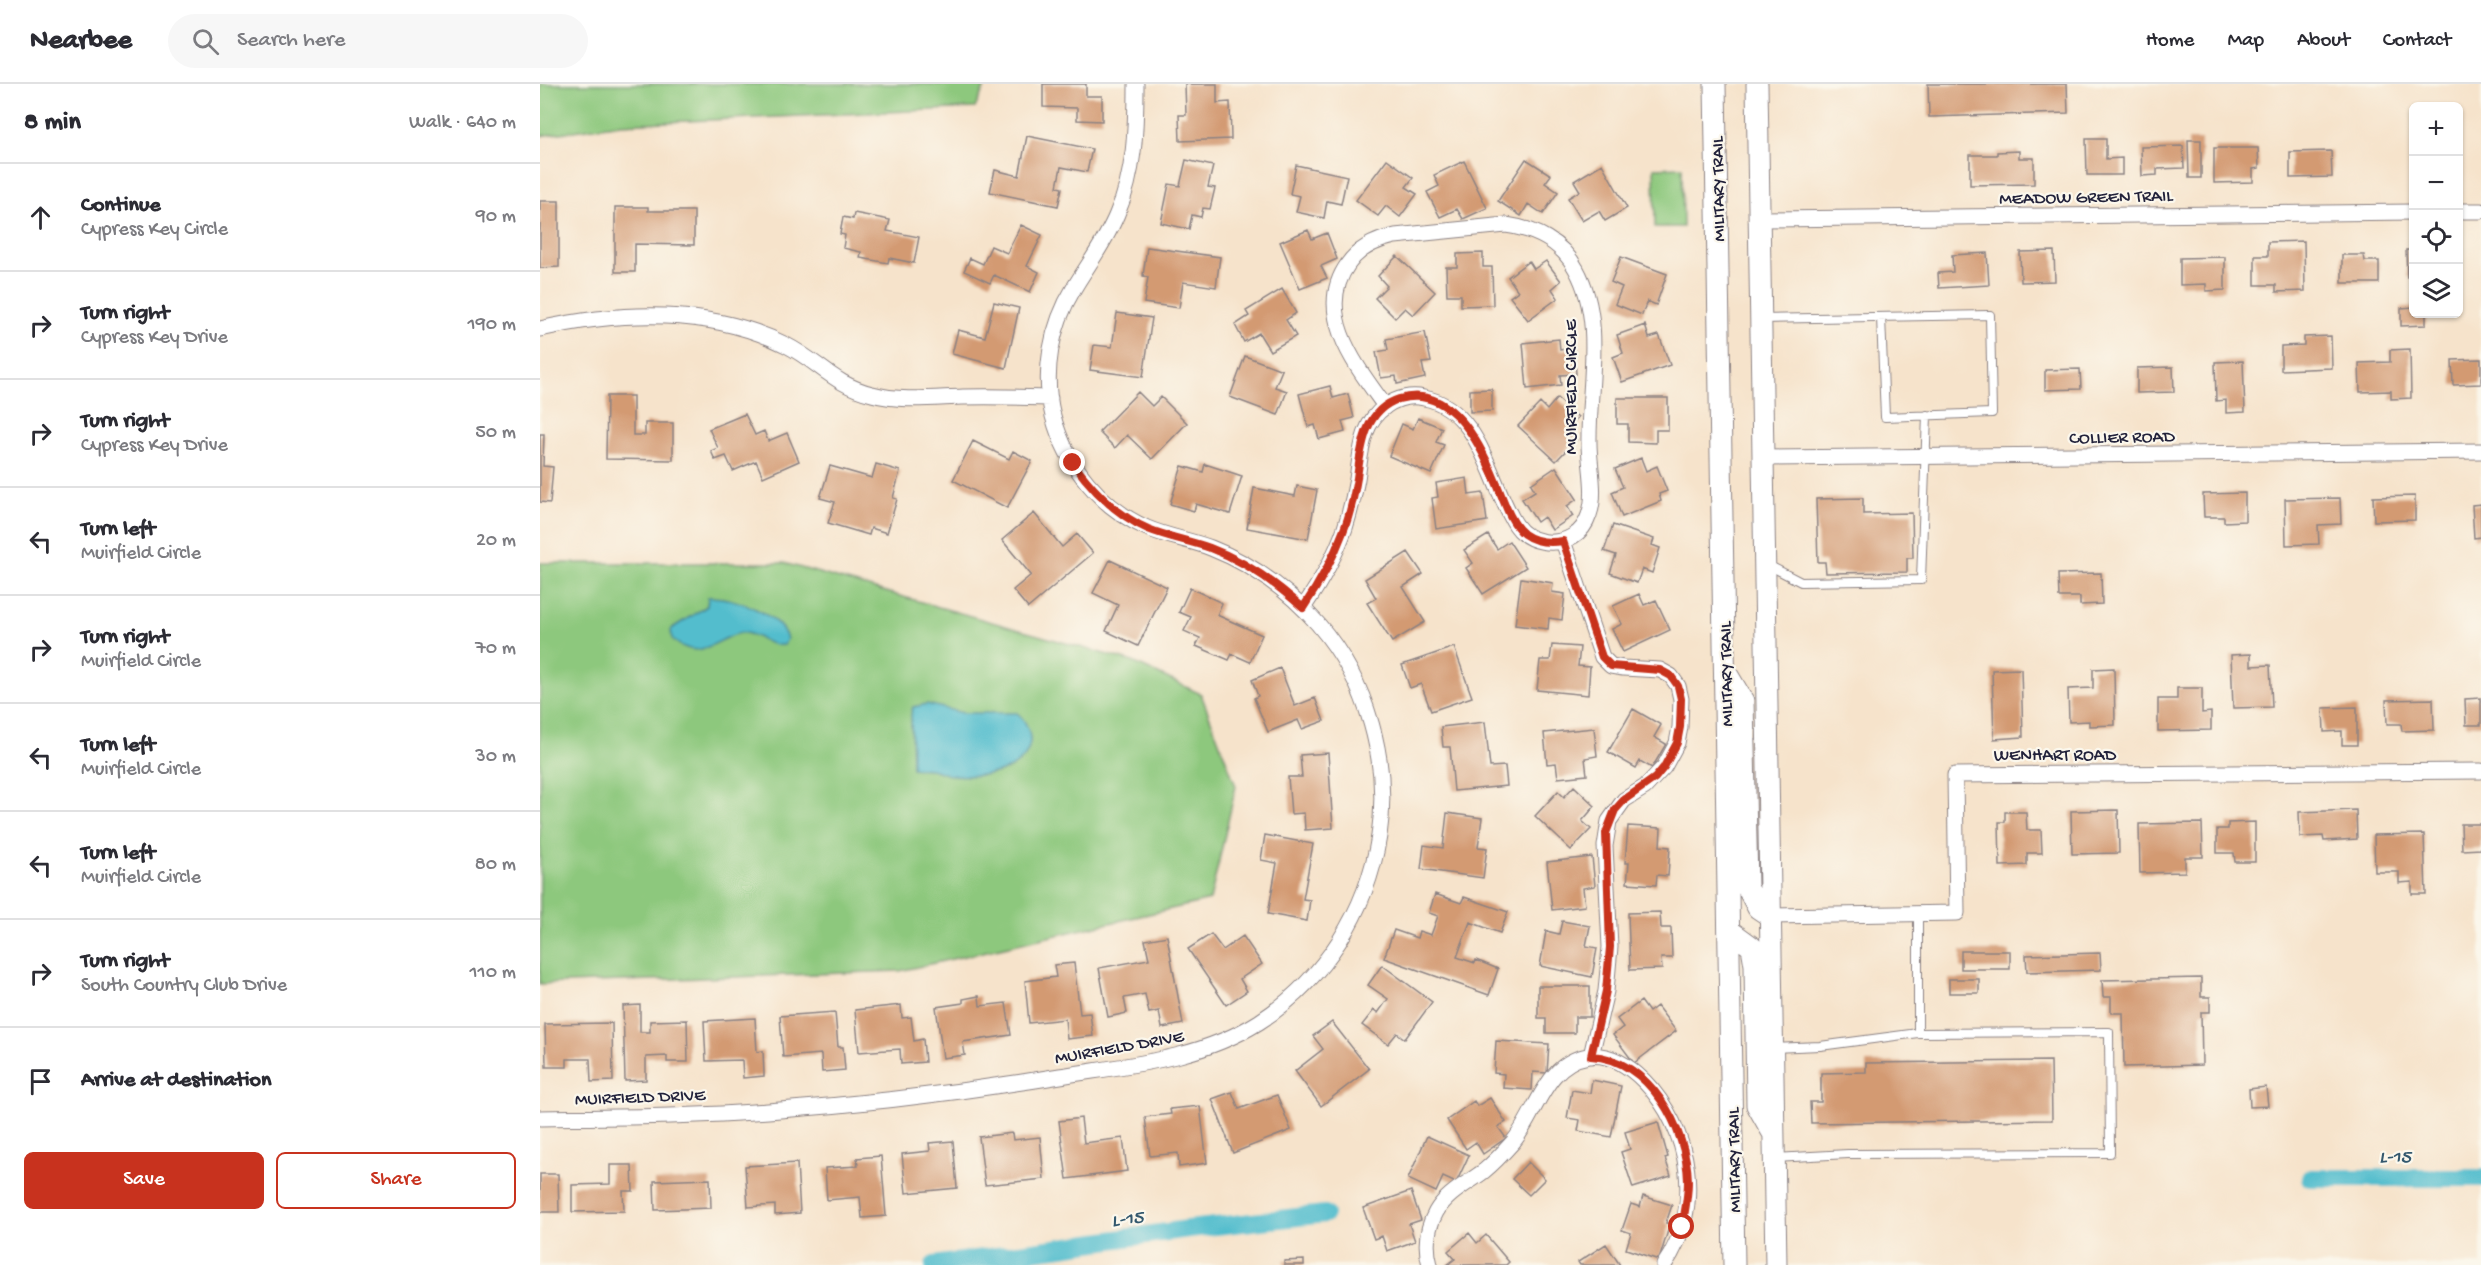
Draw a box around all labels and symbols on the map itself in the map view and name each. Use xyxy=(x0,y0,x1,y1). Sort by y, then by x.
street label: MILITARY TRAIL xyxy=(1708,135,1731,242)
street label: MEADOW GREEN TRAIL xyxy=(1999,186,2174,211)
street label: MUIRFIELD CIRCLE xyxy=(1562,319,1583,455)
street label: COLLIER ROAD xyxy=(2069,427,2175,450)
route end xyxy=(1059,449,1085,475)
street label: MILITARY TRAIL xyxy=(1716,620,1739,727)
street label: WENHART ROAD xyxy=(1994,746,2116,767)
street label: MUIRFIELD DRIVE xyxy=(1053,1027,1186,1070)
street label: MUIRFIELD DRIVE xyxy=(574,1086,707,1111)
street label: MILITARY TRAIL xyxy=(1724,1106,1747,1213)
water label: L-15 xyxy=(2379,1147,2413,1170)
water label: L-15 xyxy=(1110,1207,1146,1234)
route start xyxy=(1668,1213,1694,1239)

